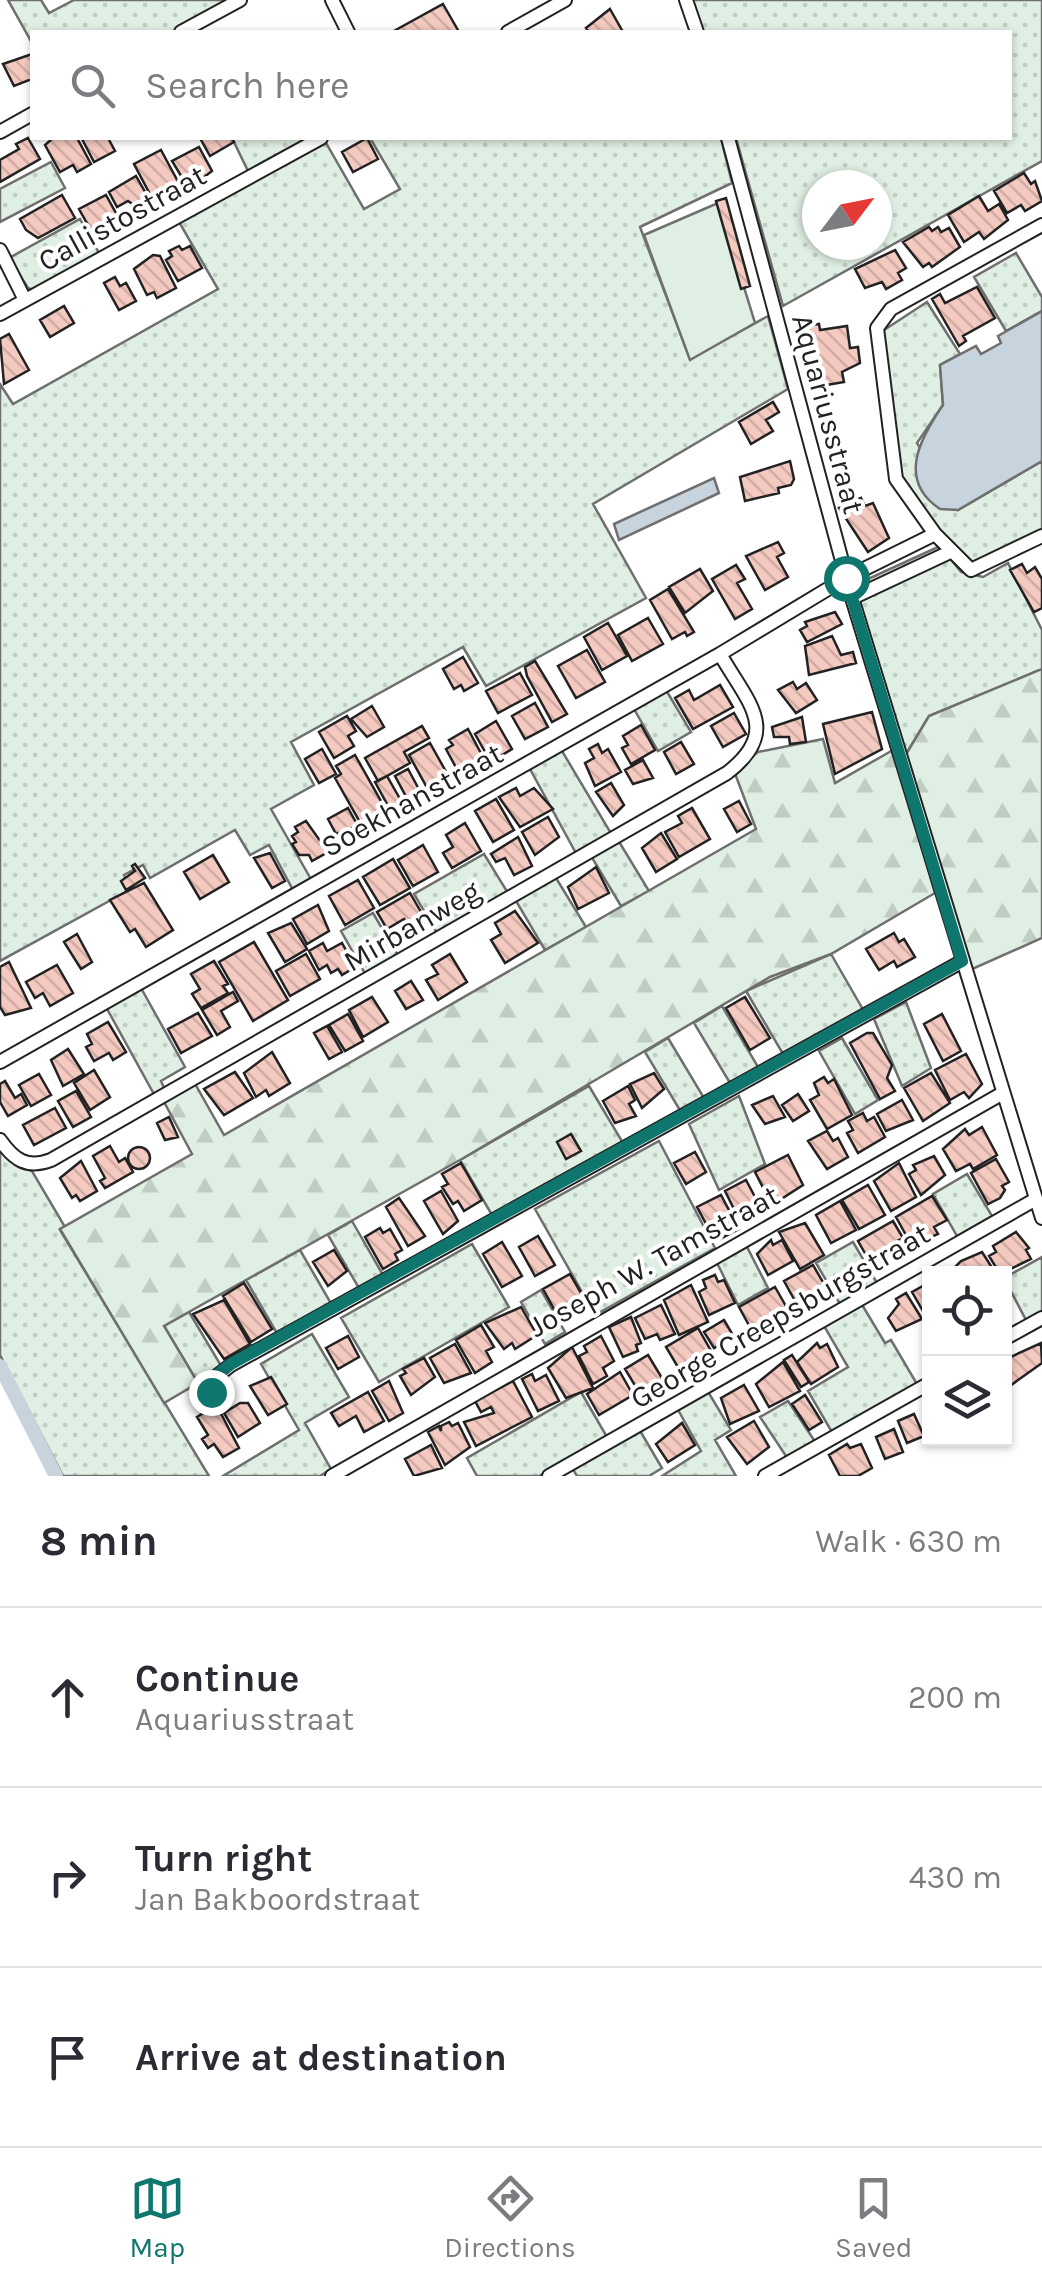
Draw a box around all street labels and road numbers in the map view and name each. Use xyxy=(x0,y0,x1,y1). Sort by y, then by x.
street label: Callistostraat xyxy=(32,157,212,279)
street label: Aquariusstraat xyxy=(784,310,872,518)
street label: Soekhanstraat xyxy=(315,735,509,865)
street label: Mirbanweg xyxy=(337,872,487,980)
street label: Joseph W. Tamstraat xyxy=(522,1177,786,1345)
street label: George Creepsburgstraat xyxy=(624,1215,936,1417)

